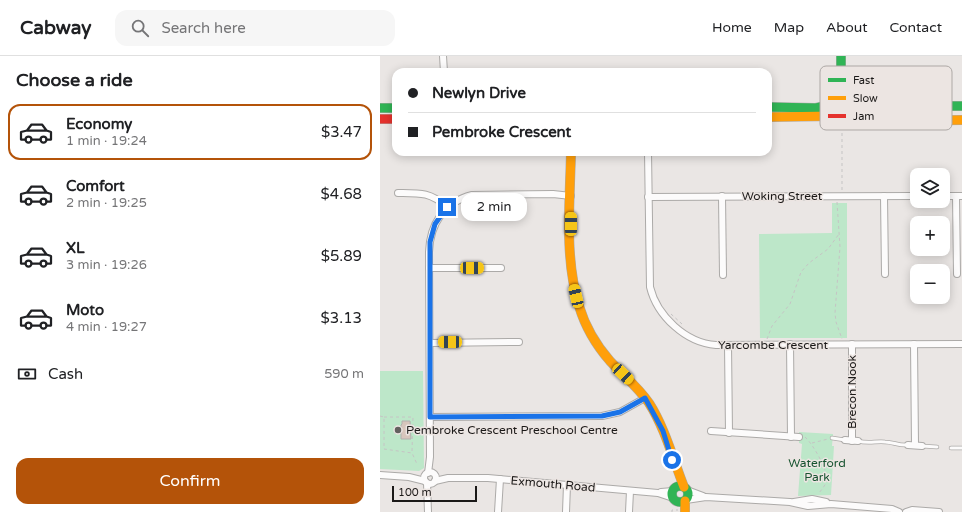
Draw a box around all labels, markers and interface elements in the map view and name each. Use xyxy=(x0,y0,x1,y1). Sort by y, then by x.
search box xyxy=(115,10,395,46)
text: Cabway xyxy=(20,17,91,39)
icon: search xyxy=(129,17,151,39)
text: Search here xyxy=(161,19,246,37)
text: Home xyxy=(712,19,752,36)
text: Map xyxy=(774,19,804,36)
text: About xyxy=(826,19,868,36)
text: Contact xyxy=(890,19,942,36)
legend xyxy=(820,66,952,130)
text: Choose a ride xyxy=(16,69,133,91)
text: Fast xyxy=(853,74,874,87)
text: Newlyn Drive xyxy=(432,84,526,102)
text: Slow xyxy=(853,92,878,105)
text: Jam xyxy=(853,110,874,123)
icon: car xyxy=(18,114,54,150)
text: Economy xyxy=(66,115,132,133)
text: $3.47 xyxy=(321,123,362,141)
text: Pembroke Crescent xyxy=(432,123,571,141)
text: 1 min · 19:24 xyxy=(66,133,147,149)
map controls xyxy=(910,168,950,304)
button: layers xyxy=(910,168,950,208)
icon: car xyxy=(18,176,54,212)
text: Comfort xyxy=(66,177,125,195)
text: $4.68 xyxy=(321,185,362,203)
street label: Woking Street xyxy=(742,189,823,203)
callout: 2 min xyxy=(461,193,527,221)
text: 2 min · 19:25 xyxy=(66,195,147,211)
route end xyxy=(438,198,456,216)
text: 2 min xyxy=(477,199,511,215)
car xyxy=(565,212,577,236)
button: + xyxy=(910,216,950,256)
icon: car xyxy=(18,238,54,274)
text: XL xyxy=(66,239,85,257)
text: $5.89 xyxy=(321,247,362,265)
text: 3 min · 19:26 xyxy=(66,257,147,273)
car xyxy=(460,262,484,274)
button: − xyxy=(910,264,950,304)
car xyxy=(567,283,585,309)
icon: car xyxy=(18,300,54,336)
text: Moto xyxy=(66,301,104,319)
text: $3.13 xyxy=(321,309,362,327)
text: 4 min · 19:27 xyxy=(66,319,147,335)
car xyxy=(438,336,462,348)
street label: Yarcombe Crescent xyxy=(718,338,828,352)
street label: Brecon Nook xyxy=(845,354,859,429)
car xyxy=(610,361,636,387)
icon: cash xyxy=(16,363,38,385)
text: Cash xyxy=(48,365,83,383)
text: 590 m xyxy=(324,366,364,382)
place label: Pembroke Crescent Preschool Centre xyxy=(406,423,618,437)
marker: Pembroke Crescent Preschool Centre xyxy=(393,425,403,435)
route start xyxy=(663,451,681,469)
park label: Waterford Park xyxy=(788,456,846,484)
button: Confirm xyxy=(16,458,364,504)
street label: Exmouth Road xyxy=(510,473,596,495)
scale bar xyxy=(392,484,477,503)
text: 100 m xyxy=(398,486,432,499)

